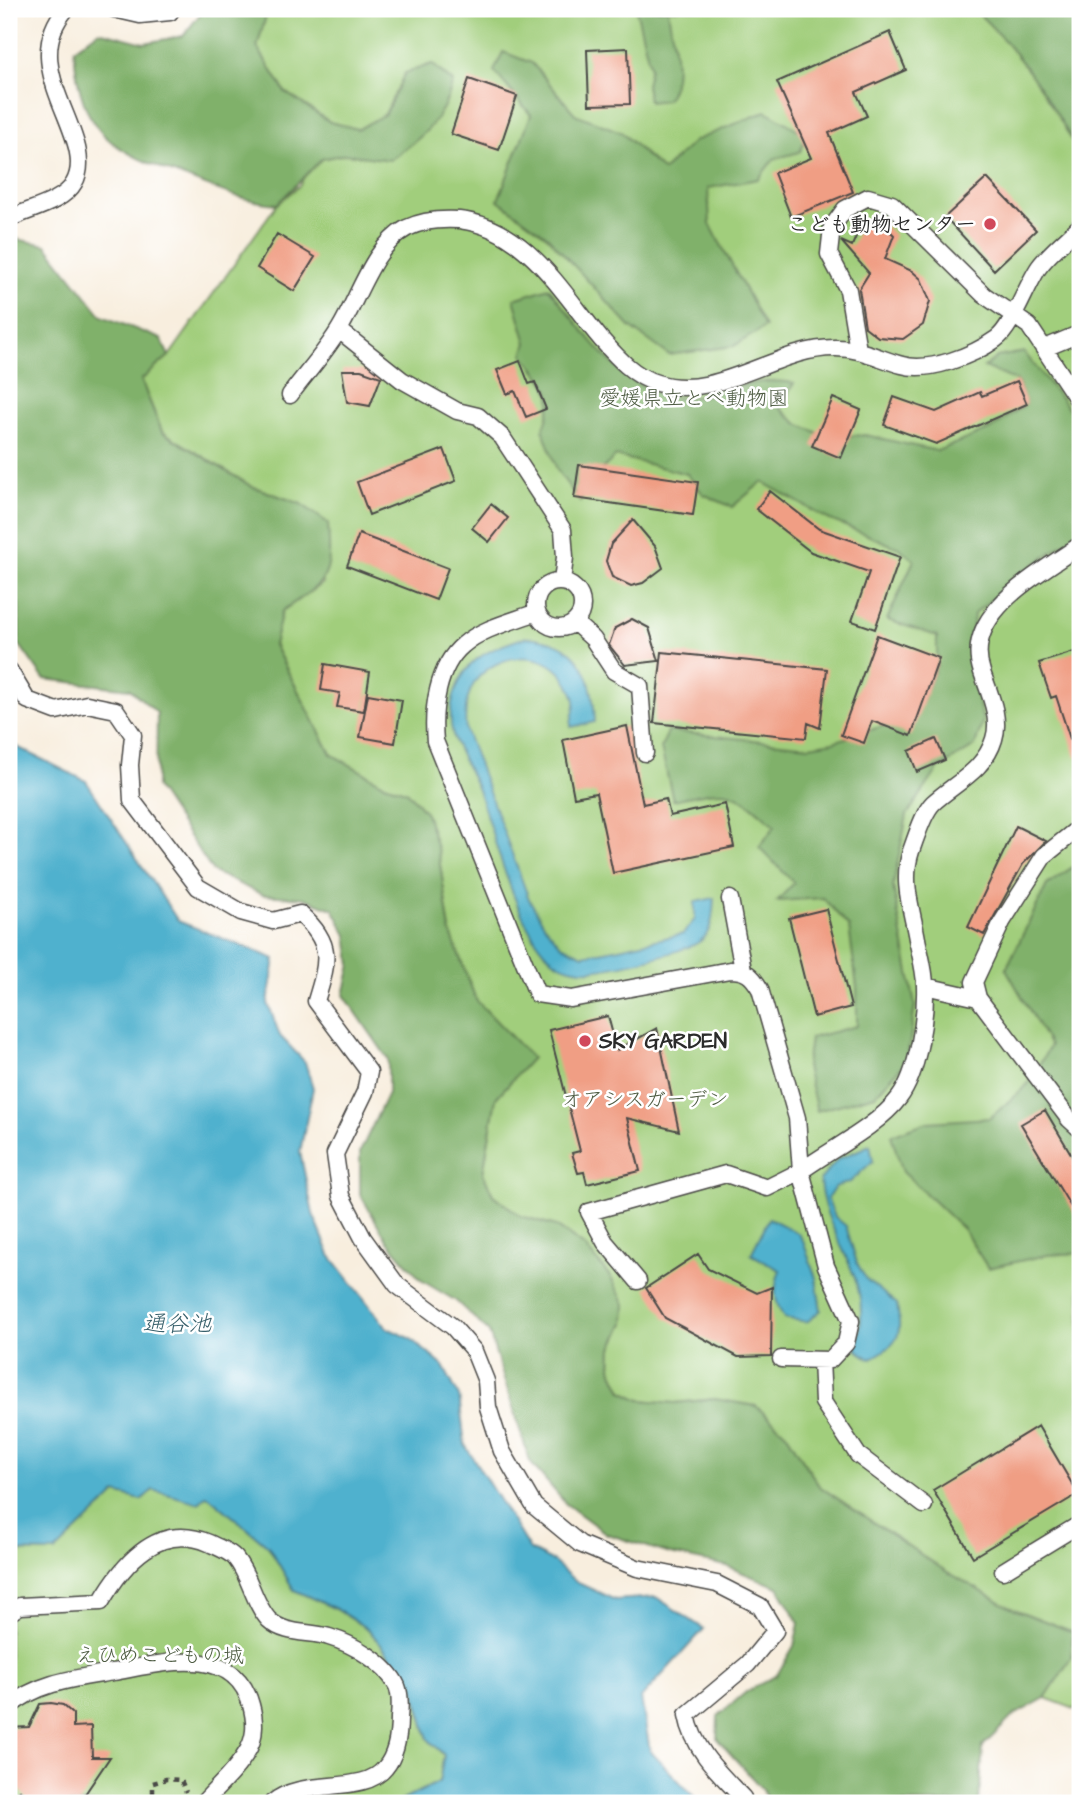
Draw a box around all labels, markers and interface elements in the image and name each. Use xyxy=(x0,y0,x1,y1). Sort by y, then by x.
place label: こども動物センター xyxy=(787,210,976,239)
marker: こども動物センター xyxy=(982,216,998,232)
park label: 愛媛県立とべ動物園 xyxy=(600,384,789,413)
place label: SKY GARDEN xyxy=(598,1027,727,1056)
marker: SKY GARDEN xyxy=(577,1033,593,1049)
park label: オアシスガーデン xyxy=(561,1085,729,1114)
water label: 通谷池 xyxy=(143,1308,213,1340)
park label: えひめこどもの城 xyxy=(76,1641,244,1670)

